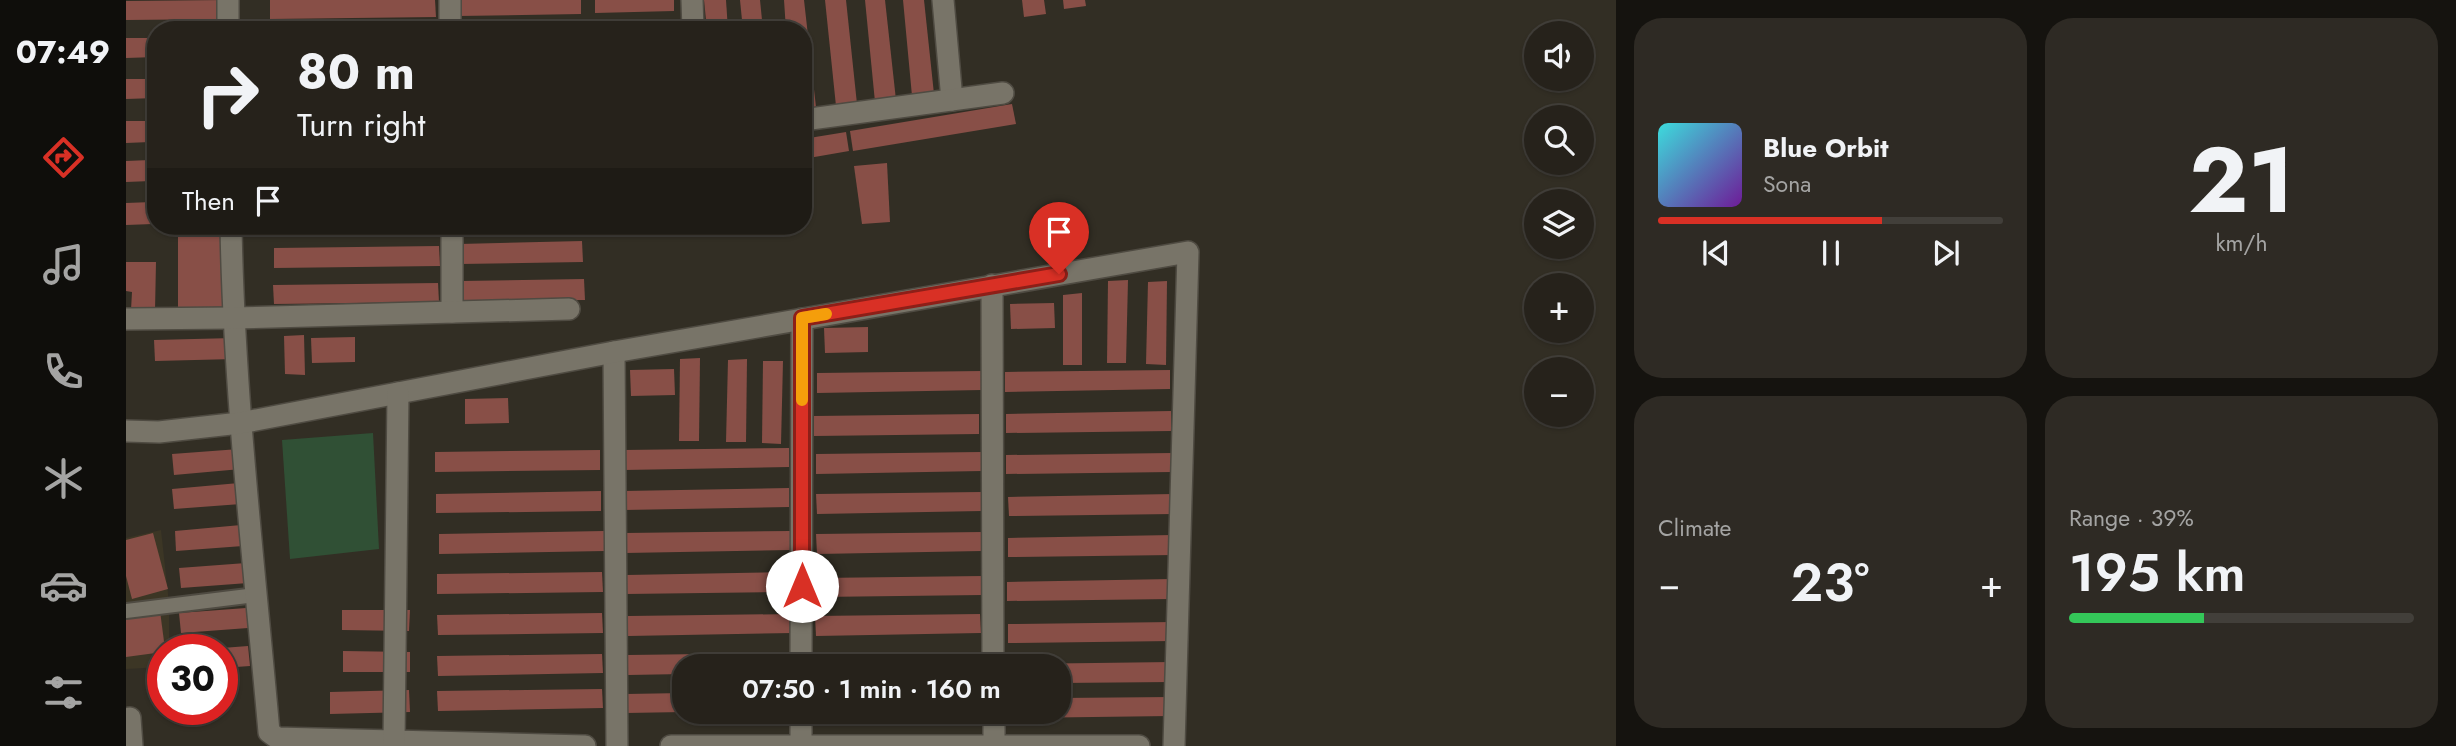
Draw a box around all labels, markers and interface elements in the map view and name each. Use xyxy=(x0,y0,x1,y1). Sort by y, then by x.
map controls xyxy=(1524,21,1594,427)
button: sound xyxy=(1524,21,1594,91)
text: 07:49 xyxy=(16,29,110,75)
text: 80 m xyxy=(297,37,415,107)
icon: right xyxy=(182,49,273,140)
text: Turn right xyxy=(297,102,426,148)
button: search xyxy=(1524,105,1594,175)
text: 21 xyxy=(2188,115,2295,246)
text: Blue Orbit xyxy=(1763,129,1888,167)
icon: directions xyxy=(39,133,88,182)
text: Sona xyxy=(1763,167,1811,201)
text: Then xyxy=(182,182,235,220)
icon: arrive xyxy=(249,182,287,220)
button: layers xyxy=(1524,189,1594,259)
pin xyxy=(1029,202,1089,274)
icon: arrive xyxy=(1040,213,1078,251)
text: km/h xyxy=(2216,226,2267,260)
icon: previous xyxy=(1697,234,1735,272)
icon: pause xyxy=(1812,234,1850,272)
icon: next xyxy=(1927,234,1965,272)
icon: music xyxy=(39,240,88,289)
button: + xyxy=(1524,273,1594,343)
icon: phone xyxy=(39,347,88,396)
button: − xyxy=(1524,357,1594,427)
icon: climate xyxy=(39,454,88,503)
text: Range · 39% xyxy=(2069,501,2194,535)
text: Climate xyxy=(1658,511,1731,545)
text: 195 km xyxy=(2069,535,2245,611)
text: 23° xyxy=(1791,545,1869,621)
position arrow xyxy=(765,549,839,623)
text: − xyxy=(1658,556,1680,611)
text: + xyxy=(1980,556,2003,611)
icon: car xyxy=(39,561,88,610)
speed limit sign: 30 xyxy=(147,634,238,725)
icon: filters xyxy=(39,668,88,717)
text: 07:50 · 1 min · 160 m xyxy=(742,670,1001,708)

